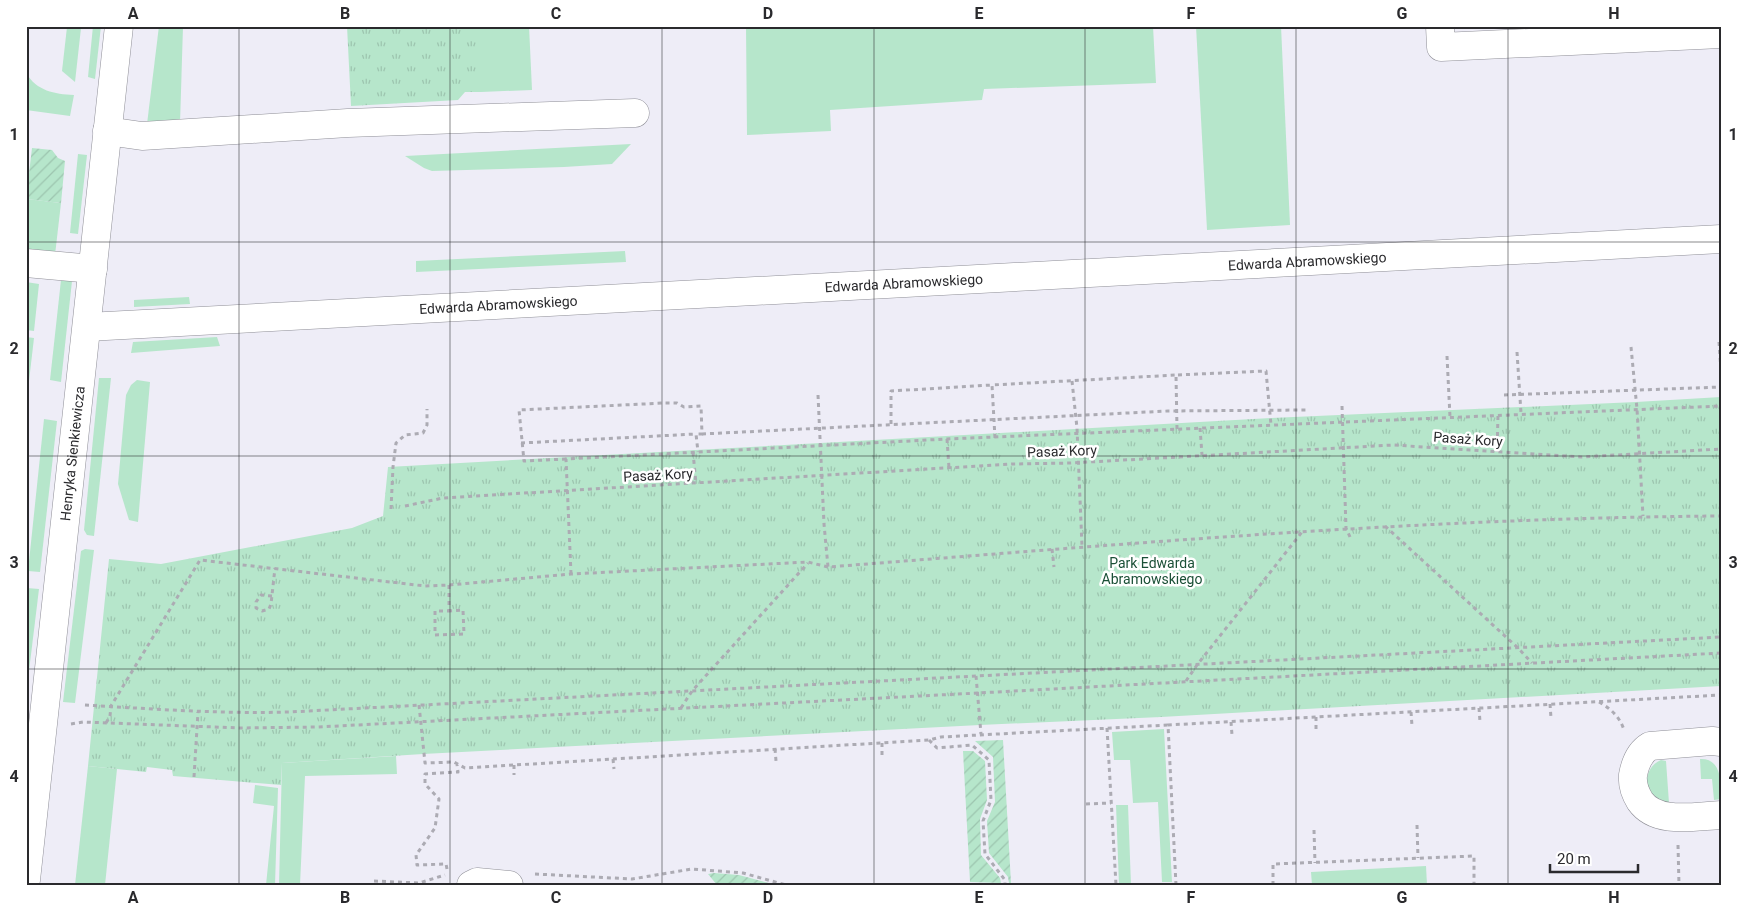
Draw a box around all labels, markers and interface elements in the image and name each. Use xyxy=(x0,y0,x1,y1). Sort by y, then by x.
text: A xyxy=(128,4,139,23)
text: B xyxy=(340,4,350,23)
text: C xyxy=(551,4,561,23)
text: D xyxy=(763,4,773,23)
text: E xyxy=(975,4,984,23)
text: F xyxy=(1187,4,1196,23)
text: G xyxy=(1397,4,1408,23)
text: H xyxy=(1608,4,1620,23)
text: 1 xyxy=(9,125,19,144)
text: 1 xyxy=(1728,125,1738,144)
street label: Edwarda Abramowskiego xyxy=(1228,249,1387,274)
street label: Edwarda Abramowskiego xyxy=(824,271,983,295)
street label: Edwarda Abramowskiego xyxy=(419,293,578,317)
text: 2 xyxy=(9,339,19,358)
text: 2 xyxy=(1728,339,1738,358)
street label: Henryka Sienkiewicza xyxy=(57,385,88,522)
street label: Pasaż Kory xyxy=(1433,429,1504,449)
street label: Pasaż Kory xyxy=(1027,442,1097,460)
street label: Pasaż Kory xyxy=(623,465,694,485)
text: 3 xyxy=(9,553,19,572)
text: 3 xyxy=(1728,553,1738,572)
park label: Park Edwarda Abramowskiego xyxy=(1102,555,1202,587)
text: 4 xyxy=(9,767,19,786)
text: 4 xyxy=(1728,767,1738,786)
scale bar xyxy=(1550,841,1637,873)
text: 20 m xyxy=(1557,850,1591,868)
text: A xyxy=(128,888,139,907)
text: B xyxy=(340,888,350,907)
text: C xyxy=(551,888,561,907)
text: D xyxy=(763,888,773,907)
text: E xyxy=(975,888,984,907)
text: F xyxy=(1187,888,1196,907)
text: G xyxy=(1397,888,1408,907)
text: H xyxy=(1608,888,1620,907)

